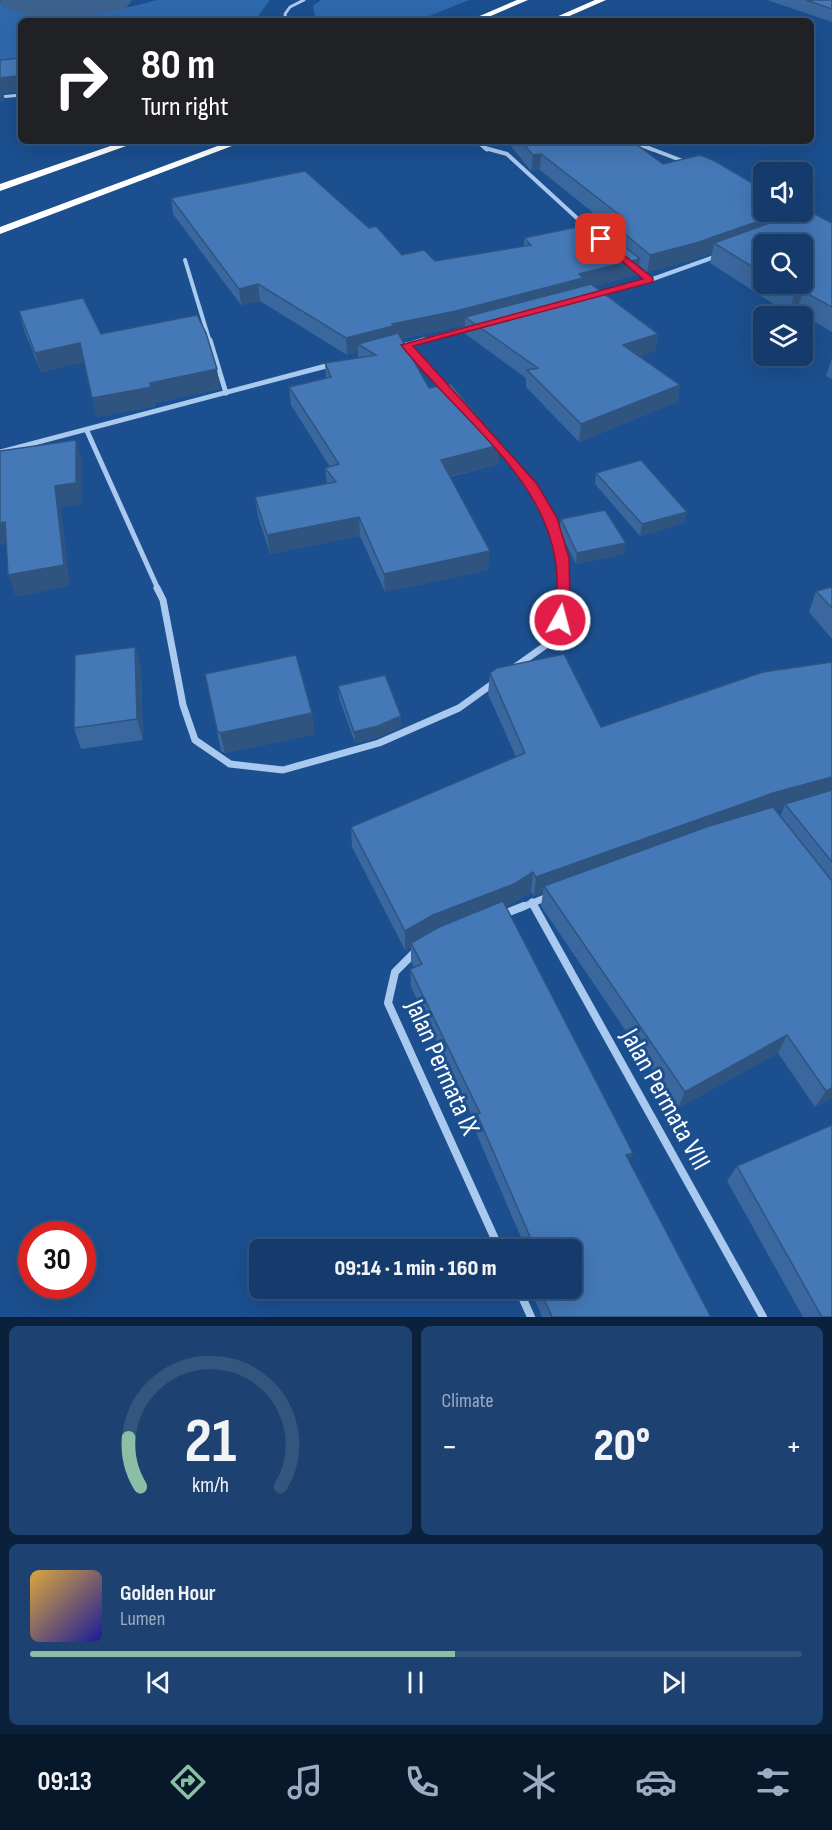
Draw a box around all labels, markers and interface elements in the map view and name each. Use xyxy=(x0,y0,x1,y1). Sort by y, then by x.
text: 80 m xyxy=(141,40,215,91)
icon: right xyxy=(42,42,120,120)
text: Turn right xyxy=(141,91,228,123)
map controls xyxy=(753,162,813,366)
button: sound xyxy=(753,162,813,222)
pin xyxy=(575,213,626,264)
icon: arrive xyxy=(584,222,617,255)
button: search xyxy=(753,234,813,294)
button: layers xyxy=(753,306,813,366)
position arrow xyxy=(528,588,592,652)
street label: Jalan Permata IX xyxy=(398,994,486,1140)
street label: Jalan Permata VIII xyxy=(613,1023,717,1176)
speed limit sign: 30 xyxy=(18,1221,96,1299)
text: 09:14 · 1 min · 160 m xyxy=(334,1255,497,1282)
text: Climate xyxy=(442,1389,494,1413)
text: 21 xyxy=(184,1405,236,1480)
text: 20° xyxy=(593,1419,650,1474)
text: − xyxy=(442,1427,458,1467)
text: + xyxy=(786,1427,802,1467)
text: km/h xyxy=(192,1474,229,1499)
text: Golden Hour xyxy=(120,1580,216,1607)
text: Lumen xyxy=(120,1607,165,1631)
icon: previous xyxy=(142,1666,175,1699)
icon: pause xyxy=(399,1666,432,1699)
icon: next xyxy=(657,1666,690,1699)
icon: directions xyxy=(167,1761,209,1803)
icon: music xyxy=(284,1761,326,1803)
icon: phone xyxy=(401,1761,443,1803)
icon: climate xyxy=(518,1761,560,1803)
icon: car xyxy=(635,1761,677,1803)
icon: filters xyxy=(752,1761,794,1803)
text: 09:13 xyxy=(38,1766,92,1798)

